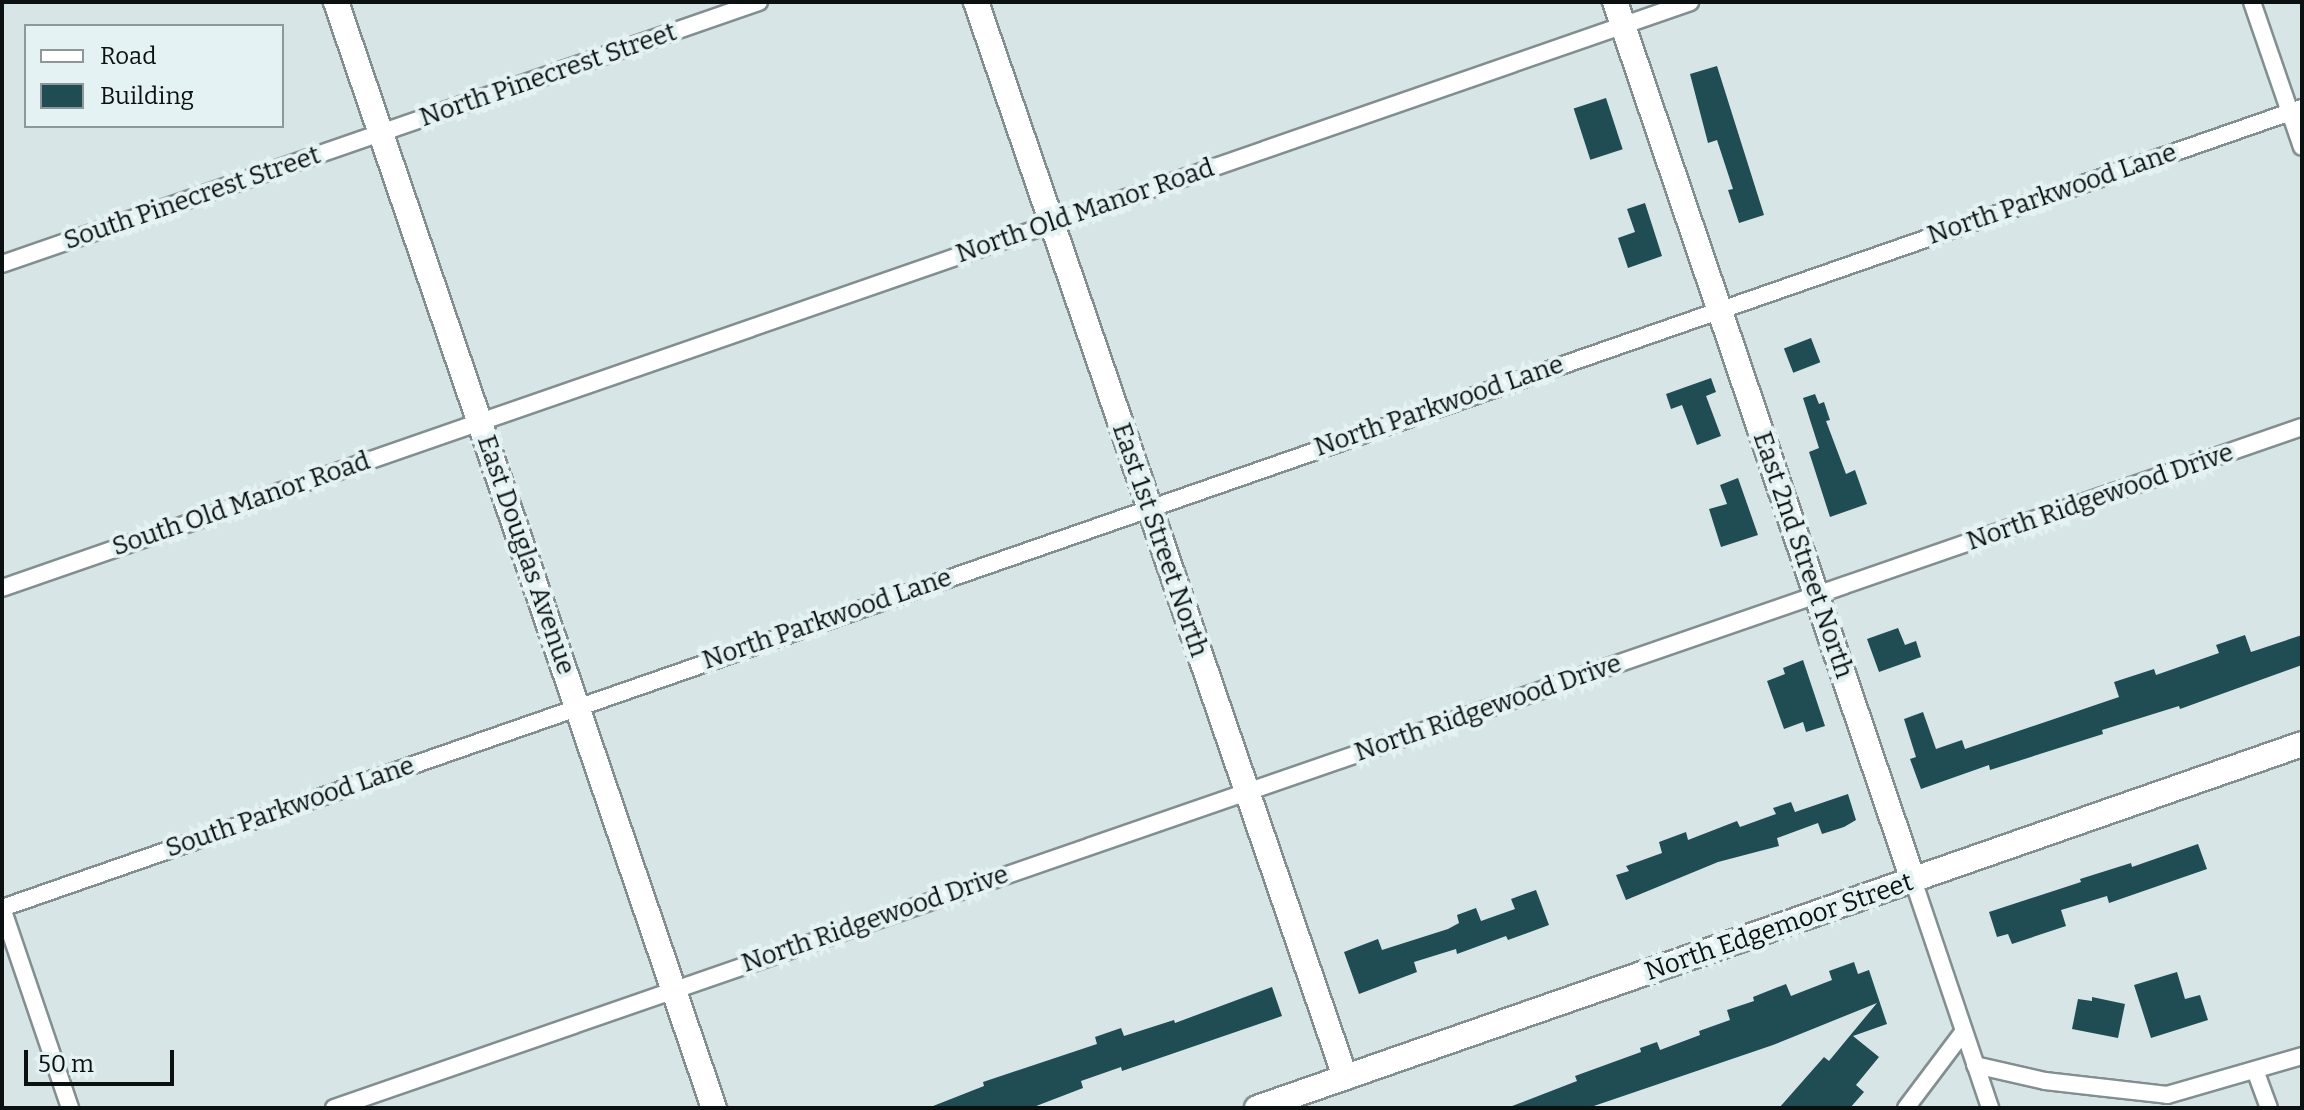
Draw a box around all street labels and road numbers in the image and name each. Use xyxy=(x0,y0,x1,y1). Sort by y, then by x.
street label: North Pinecrest Street xyxy=(416,16,680,134)
street label: North Parkwood Lane xyxy=(1923,137,2181,251)
street label: South Pinecrest Street xyxy=(60,139,324,257)
street label: North Old Manor Road xyxy=(952,152,1218,270)
street label: North Parkwood Lane xyxy=(1310,349,1568,463)
street label: East 1st Street North xyxy=(1105,419,1215,661)
street label: East 2nd Street North xyxy=(1746,428,1860,682)
street label: East Douglas Avenue xyxy=(470,431,582,679)
street label: North Ridgewood Drive xyxy=(1963,437,2237,557)
street label: South Old Manor Road xyxy=(108,445,374,563)
street label: North Parkwood Lane xyxy=(698,562,956,676)
street label: North Ridgewood Drive xyxy=(1351,648,1625,768)
street label: South Parkwood Lane xyxy=(161,750,419,864)
street label: North Ridgewood Drive xyxy=(738,859,1012,979)
street label: North Edgemoor Street xyxy=(1641,866,1917,988)

